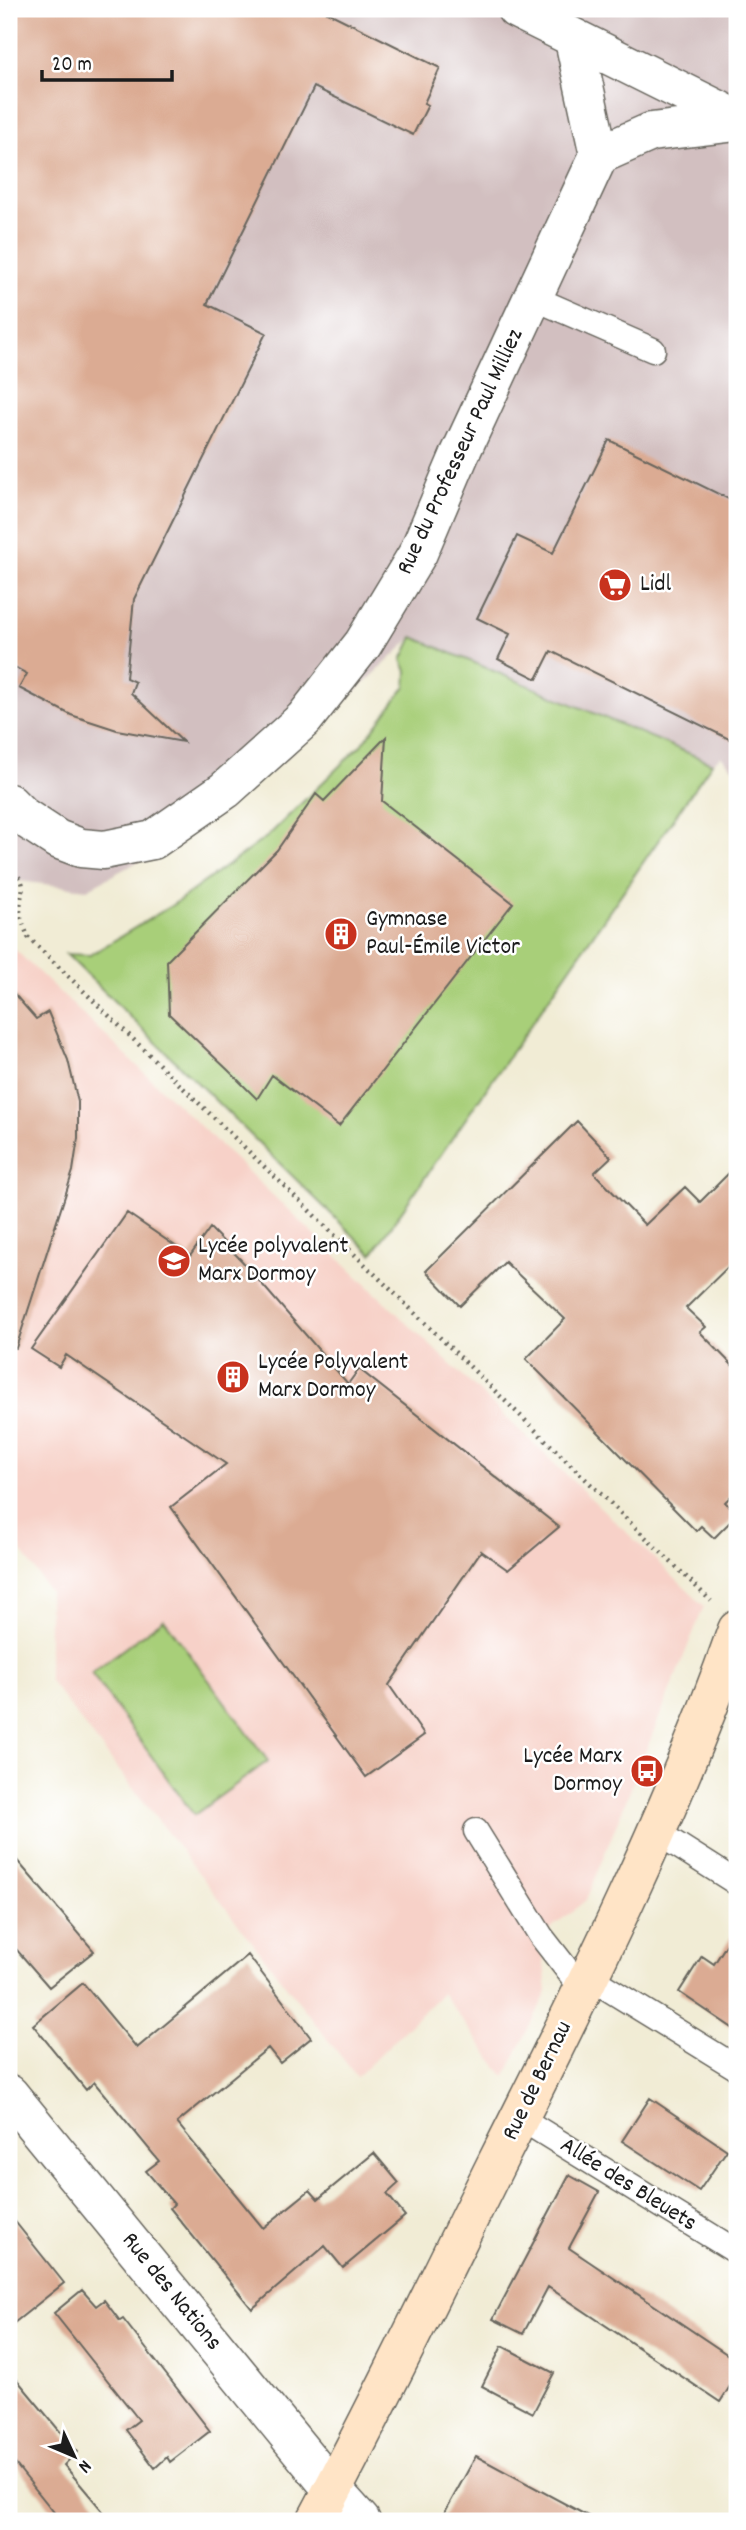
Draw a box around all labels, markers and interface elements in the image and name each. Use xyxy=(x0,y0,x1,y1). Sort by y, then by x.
scale bar xyxy=(42,38,172,82)
text: 20 m xyxy=(52,51,92,81)
street label: Rue du Professeur Paul Milliez xyxy=(389,323,533,581)
supermarket icon: Lidl xyxy=(596,566,634,604)
place label: Lidl xyxy=(640,568,671,602)
place label: Gymnase Paul-Émile Victor xyxy=(366,903,520,965)
building icon: Gymnase Paul-Émile Victor xyxy=(322,915,360,953)
place label: Lycée polyvalent Marx Dormoy xyxy=(198,1230,348,1292)
school or university icon: Lycée polyvalent Marx Dormoy xyxy=(155,1242,193,1280)
place label: Lycée Polyvalent Marx Dormoy xyxy=(258,1346,408,1408)
building icon: Lycée Polyvalent Marx Dormoy xyxy=(214,1358,252,1396)
place label: Lycée Marx Dormoy xyxy=(523,1740,623,1802)
bus stop icon: Lycée Marx Dormoy xyxy=(628,1752,666,1790)
street label: Rue de Bernau xyxy=(494,2016,582,2146)
street label: Allée des Bleuets xyxy=(553,2129,703,2241)
street label: Rue des Nations xyxy=(113,2225,229,2359)
north arrow xyxy=(38,2422,108,2492)
text: N xyxy=(71,2453,97,2478)

